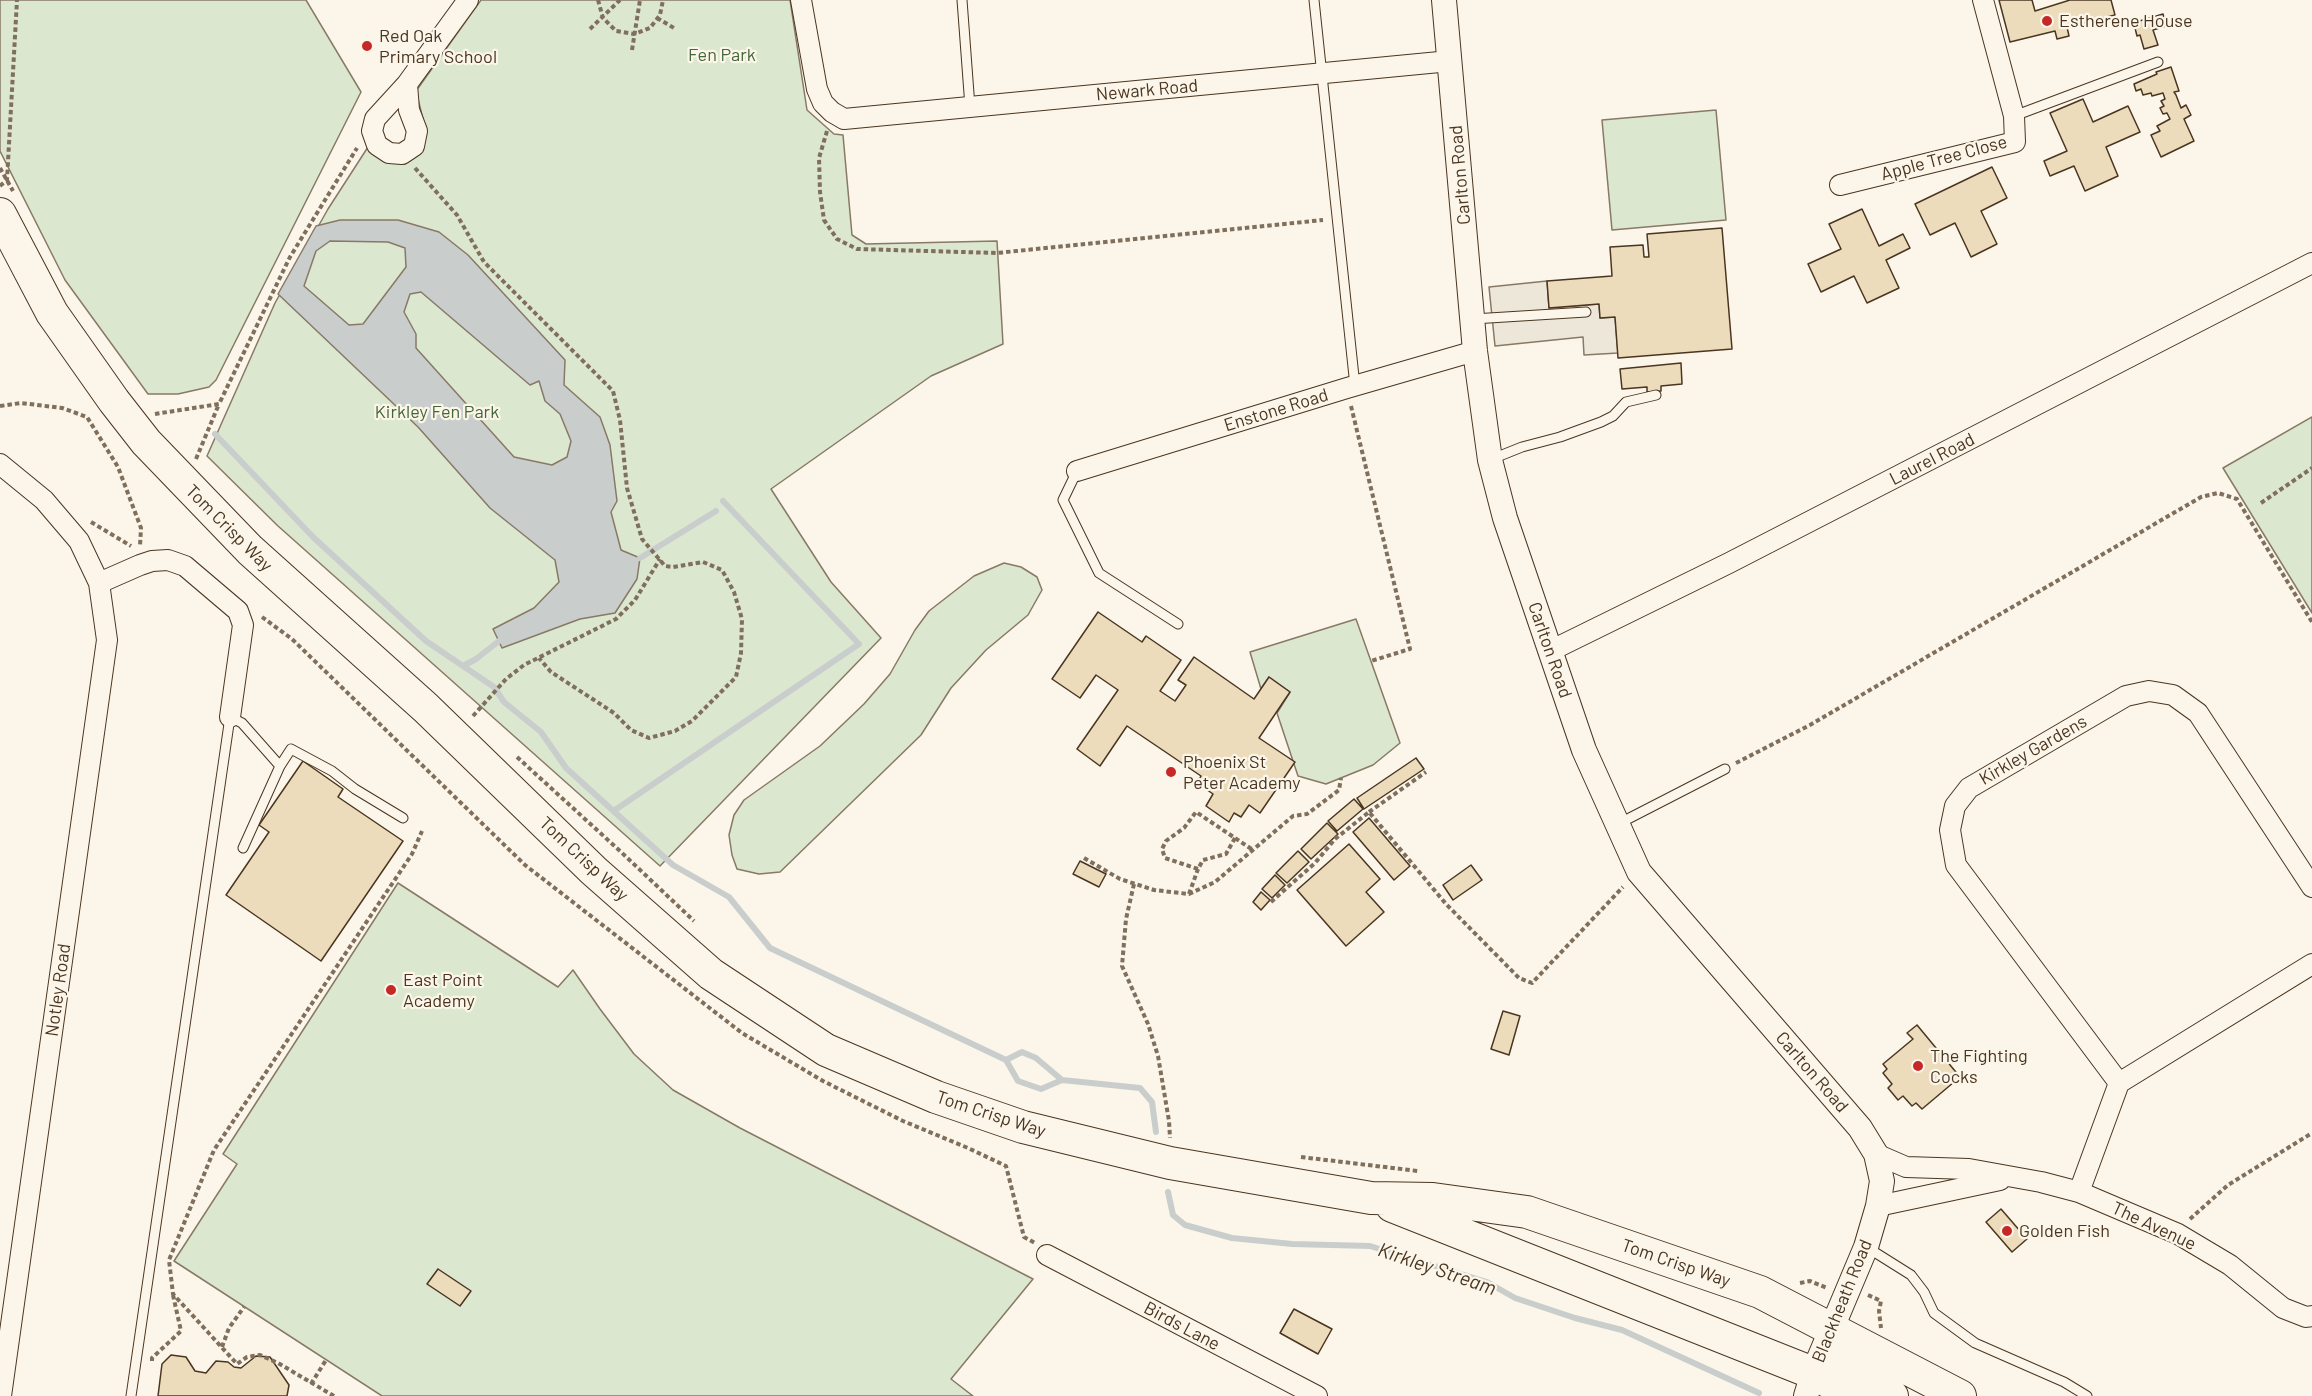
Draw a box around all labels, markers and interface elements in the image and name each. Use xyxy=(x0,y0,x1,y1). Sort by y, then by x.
place label: Estherene House xyxy=(2059,10,2193,32)
marker: Estherene House xyxy=(2040,14,2054,28)
place label: Red Oak Primary School xyxy=(379,25,497,68)
marker: Red Oak Primary School xyxy=(360,39,374,53)
park label: Fen Park xyxy=(688,44,756,66)
street label: Newark Road xyxy=(1095,75,1199,105)
street label: Carlton Road xyxy=(1445,124,1475,226)
street label: Apple Tree Close xyxy=(1879,131,2009,185)
street label: Enstone Road xyxy=(1221,384,1331,436)
park label: Kirkley Fen Park xyxy=(375,401,499,423)
street label: Laurel Road xyxy=(1886,428,1978,490)
street label: Tom Crisp Way xyxy=(181,480,277,576)
street label: Carlton Road xyxy=(1524,599,1576,701)
street label: Kirkley Gardens xyxy=(1975,710,2091,790)
place label: Phoenix St Peter Academy xyxy=(1183,751,1301,794)
marker: Phoenix St Peter Academy xyxy=(1164,765,1178,779)
street label: Tom Crisp Way xyxy=(535,812,633,906)
street label: Notley Road xyxy=(41,942,75,1038)
place label: East Point Academy xyxy=(403,969,483,1012)
marker: East Point Academy xyxy=(384,983,398,997)
street label: Carlton Road xyxy=(1771,1027,1853,1117)
place label: The Fighting Cocks xyxy=(1930,1045,2028,1088)
marker: The Fighting Cocks xyxy=(1911,1059,1925,1073)
street label: Tom Crisp Way xyxy=(934,1086,1048,1142)
street label: The Avenue xyxy=(2109,1197,2199,1255)
place label: Golden Fish xyxy=(2019,1220,2110,1242)
marker: Golden Fish xyxy=(2000,1224,2014,1238)
street label: Tom Crisp Way xyxy=(1619,1234,1733,1292)
street label: Blackheath Road xyxy=(1807,1236,1877,1366)
water label: Kirkley Stream xyxy=(1375,1238,1499,1300)
street label: Birds Lane xyxy=(1140,1297,1224,1355)

